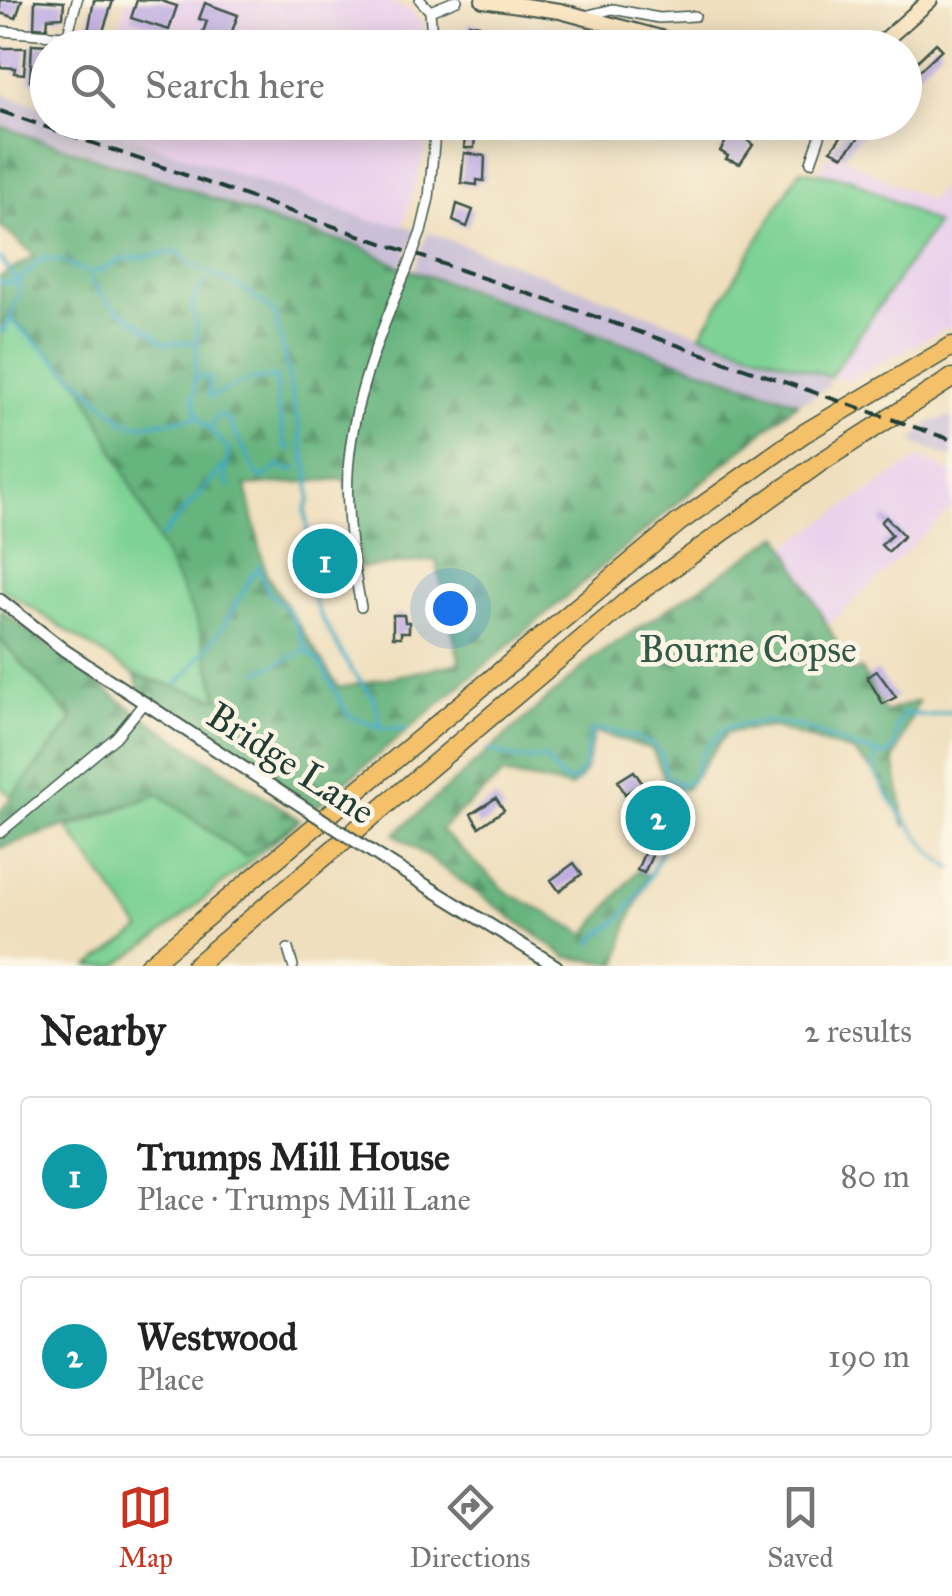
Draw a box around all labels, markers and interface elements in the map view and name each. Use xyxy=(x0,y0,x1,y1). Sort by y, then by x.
search box xyxy=(30,30,922,140)
icon: search xyxy=(65,58,120,113)
text: Search here xyxy=(145,62,325,108)
pin: 1 xyxy=(292,524,358,598)
your location xyxy=(425,583,476,634)
park label: Bourne Copse xyxy=(639,626,857,672)
street label: Bridge Lane xyxy=(198,692,384,834)
pin: 2 xyxy=(626,780,690,856)
text: Nearby xyxy=(40,1005,165,1057)
text: 2 results xyxy=(804,1012,912,1051)
text: Trumps Mill House xyxy=(137,1134,450,1180)
text: 1 xyxy=(68,1157,81,1196)
text: 80 m xyxy=(841,1157,910,1196)
text: Place · Trumps Mill Lane xyxy=(137,1180,471,1219)
text: Westwood xyxy=(137,1314,297,1360)
text: 2 xyxy=(67,1337,82,1376)
text: 190 m xyxy=(828,1337,910,1376)
text: Place xyxy=(137,1360,204,1399)
tab: Map xyxy=(118,1480,173,1575)
tab: Directions xyxy=(410,1480,531,1575)
tab: Saved xyxy=(767,1480,834,1575)

